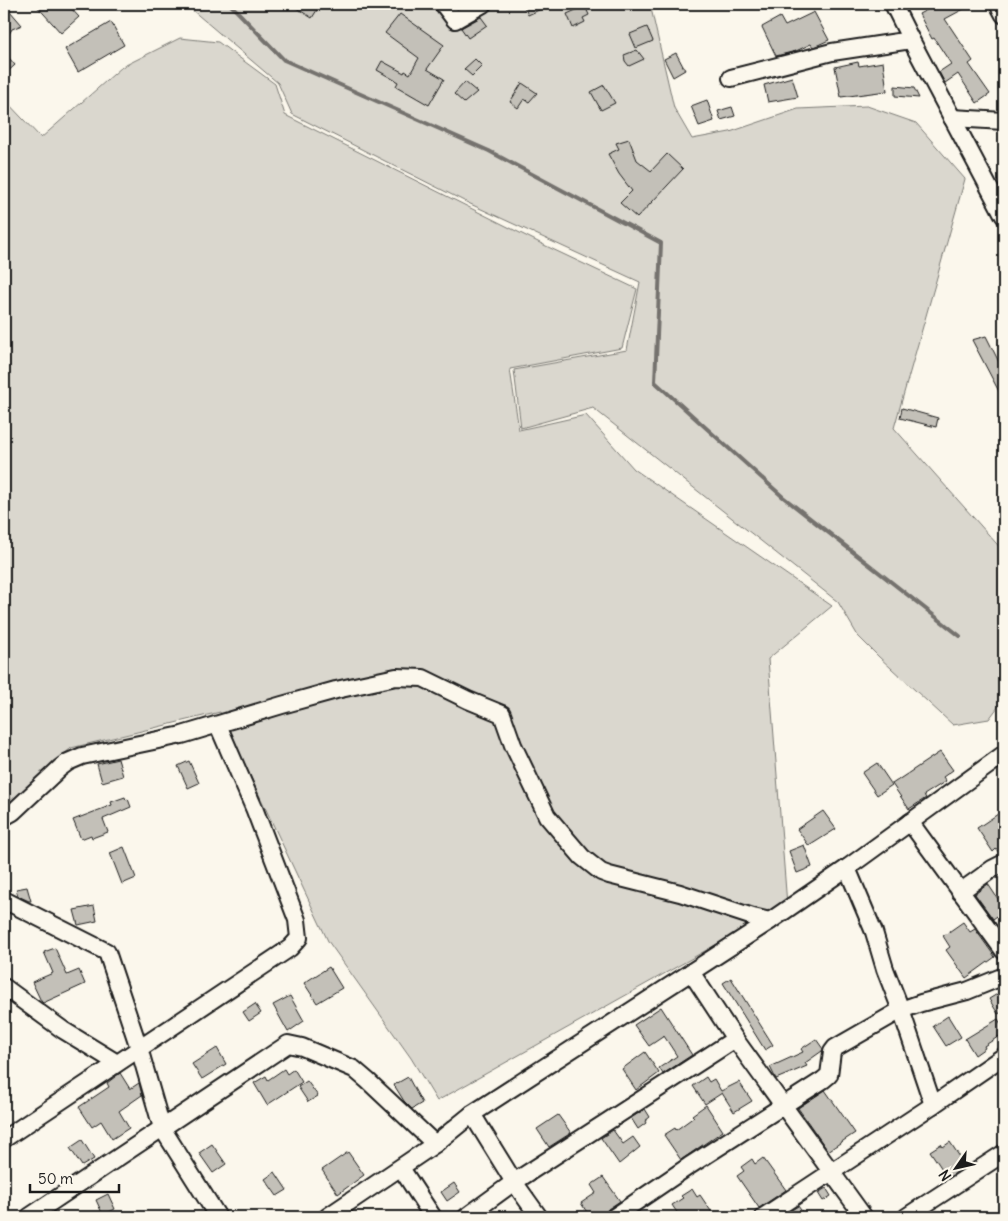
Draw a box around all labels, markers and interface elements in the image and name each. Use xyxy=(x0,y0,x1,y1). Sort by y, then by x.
north arrow xyxy=(930,1144,980,1194)
scale bar xyxy=(30,1161,119,1193)
text: N xyxy=(935,1166,955,1184)
text: 50 m xyxy=(38,1169,73,1188)

